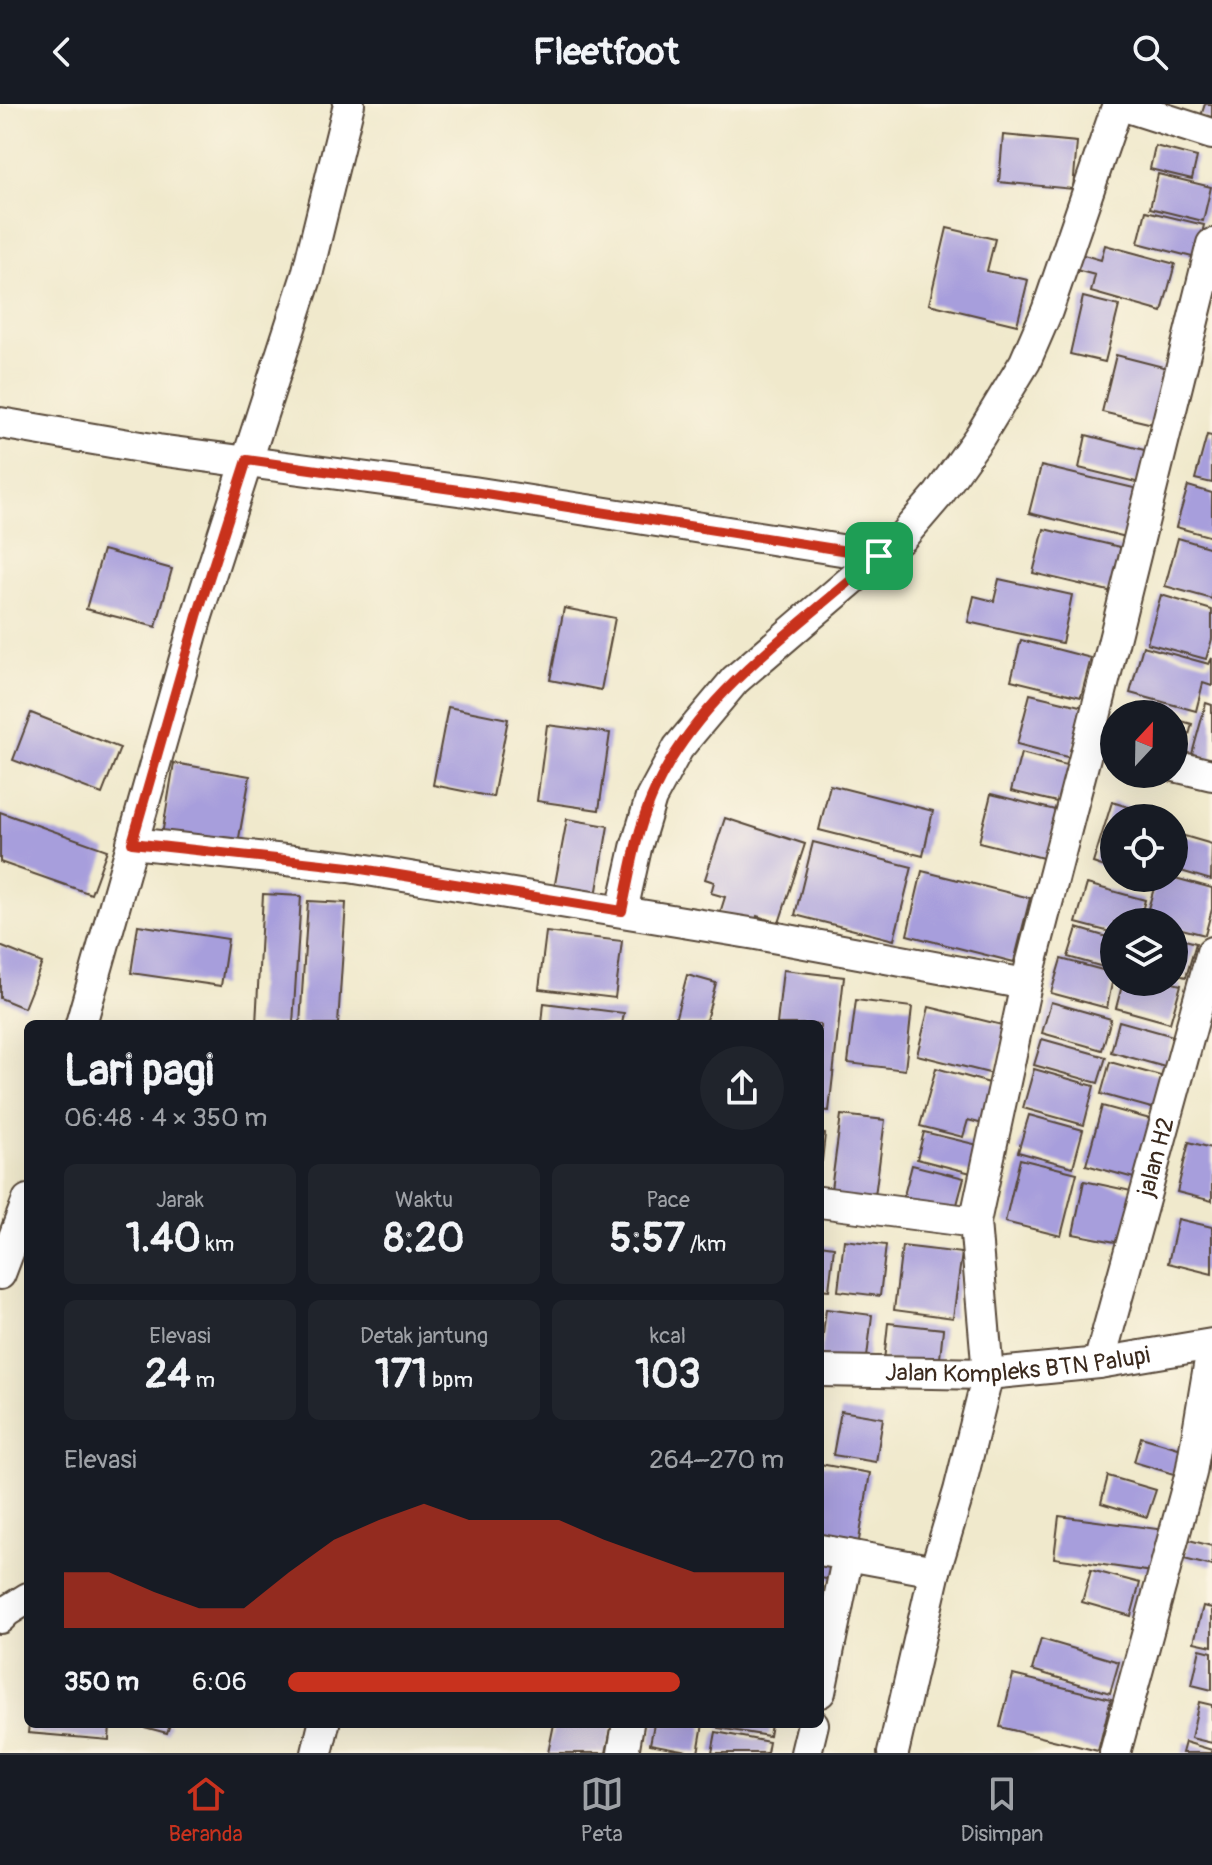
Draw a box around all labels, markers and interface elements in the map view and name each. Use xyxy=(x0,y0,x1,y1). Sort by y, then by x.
icon: back xyxy=(40,30,84,74)
text: Fleetfoot xyxy=(533,30,679,75)
icon: search xyxy=(1128,30,1172,74)
pin xyxy=(845,522,913,590)
icon: arrive xyxy=(857,534,901,578)
north arrow xyxy=(1100,700,1188,788)
map controls xyxy=(1100,700,1188,996)
button: locate xyxy=(1100,804,1188,892)
button: layers xyxy=(1100,908,1188,996)
text: Lari pagi xyxy=(64,1044,214,1099)
button: share xyxy=(700,1046,784,1130)
text: 06:48 · 4 × 350 m xyxy=(64,1102,267,1134)
street label: jalan H2 xyxy=(1131,1114,1180,1200)
text: Jarak xyxy=(156,1186,204,1214)
text: Waktu xyxy=(395,1186,453,1214)
text: Pace xyxy=(646,1186,690,1214)
text: 1.40 xyxy=(126,1214,201,1263)
text: 8:20 xyxy=(384,1214,464,1263)
text: 5:57 xyxy=(610,1214,685,1263)
text: km xyxy=(201,1230,234,1258)
text: /km xyxy=(685,1230,726,1258)
text: Elevasi xyxy=(149,1322,211,1350)
text: Detak jantung xyxy=(360,1322,488,1350)
text: kcal xyxy=(650,1322,686,1350)
street label: Jalan Kompleks BTN Palupi xyxy=(885,1340,1152,1389)
text: 24 xyxy=(145,1350,191,1399)
text: 171 xyxy=(375,1350,427,1399)
text: 103 xyxy=(635,1350,701,1399)
text: m xyxy=(191,1366,215,1394)
text: bpm xyxy=(427,1366,473,1394)
text: Elevasi xyxy=(64,1444,137,1476)
text: 264–270 m xyxy=(649,1444,784,1476)
text: 350 m xyxy=(64,1666,139,1698)
text: 6:06 xyxy=(192,1666,247,1698)
tab: Beranda xyxy=(168,1772,243,1848)
tab: Peta xyxy=(580,1772,624,1848)
tab: Disimpan xyxy=(961,1772,1043,1848)

